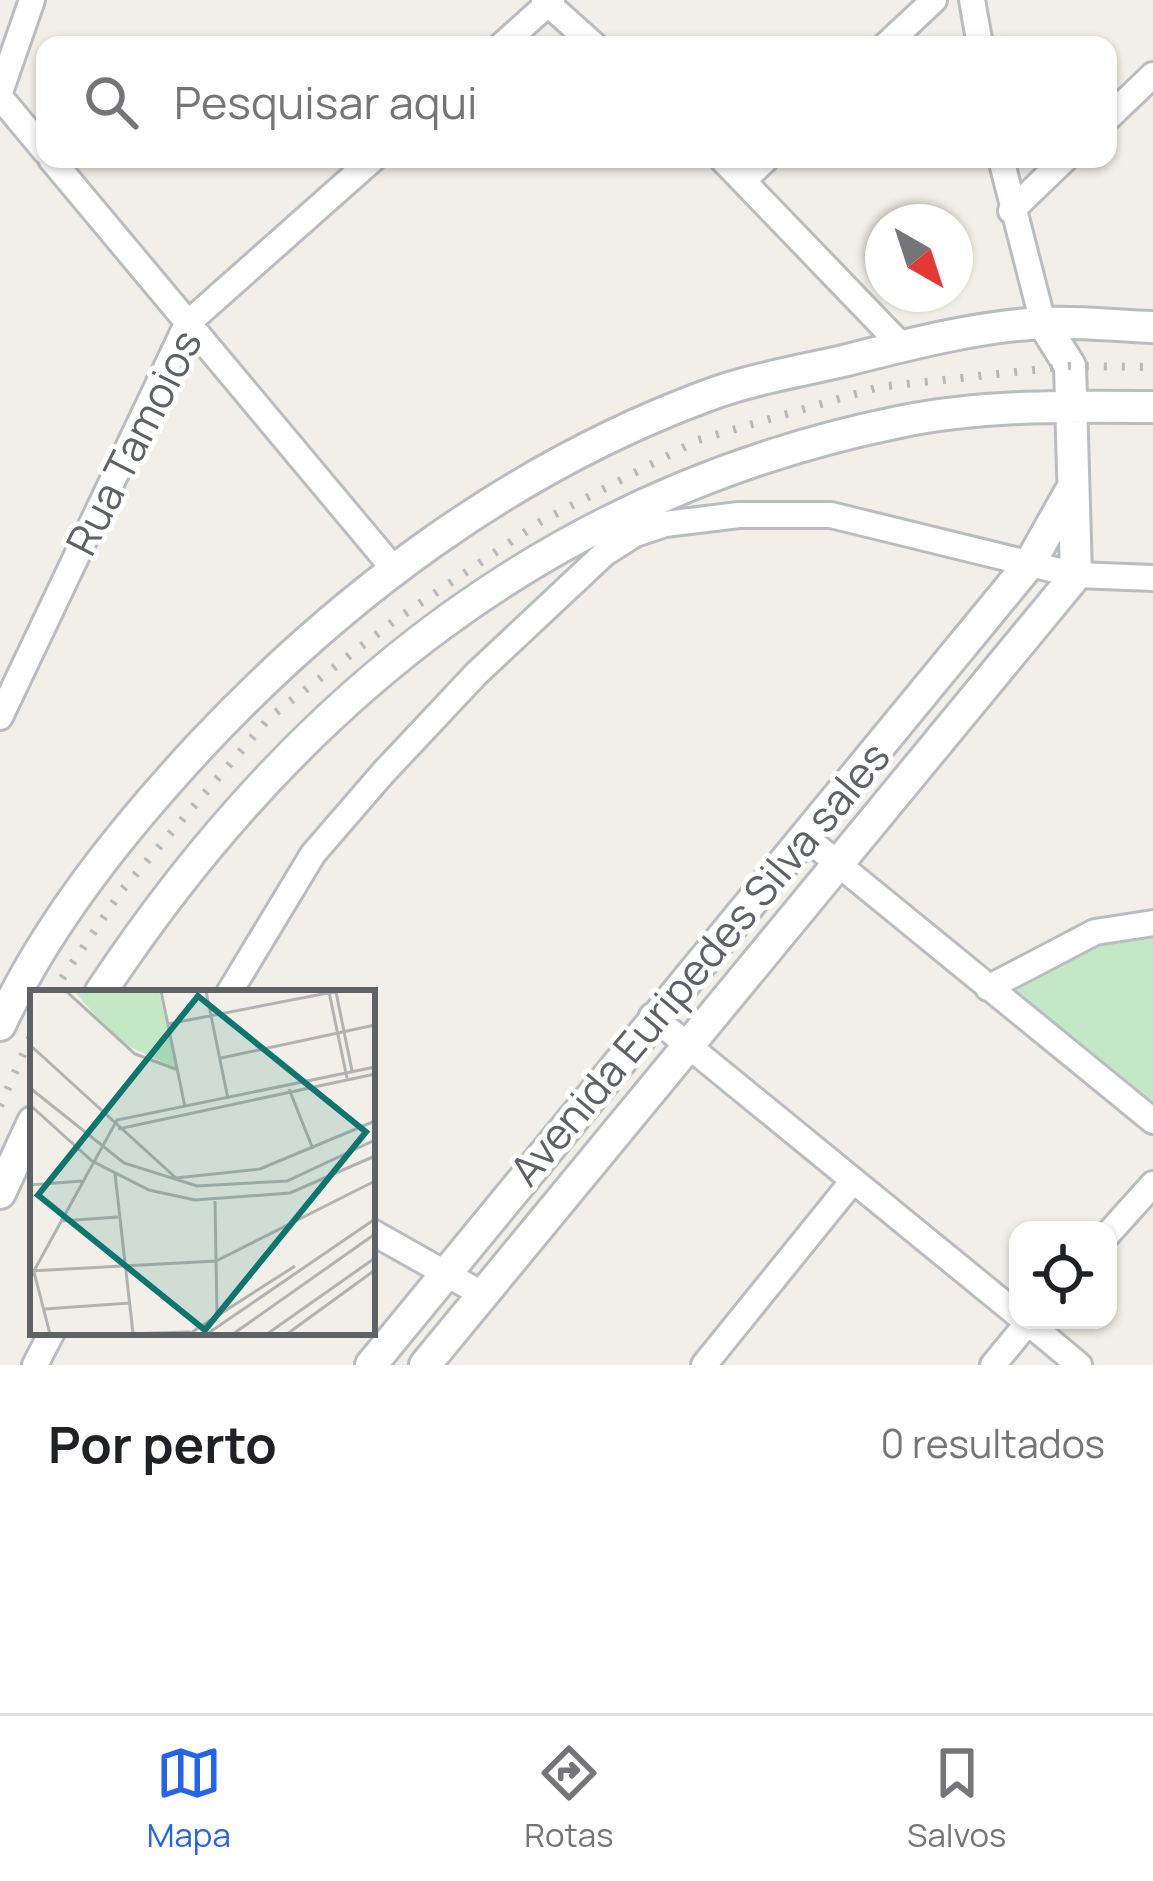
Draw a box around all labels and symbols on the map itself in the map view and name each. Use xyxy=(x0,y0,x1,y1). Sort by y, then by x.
north arrow xyxy=(865,204,973,312)
street label: Rua Tamoios xyxy=(51,319,215,565)
street label: Avenida Euripedes Silva sales xyxy=(496,729,902,1197)
inset map xyxy=(30,990,375,1335)

